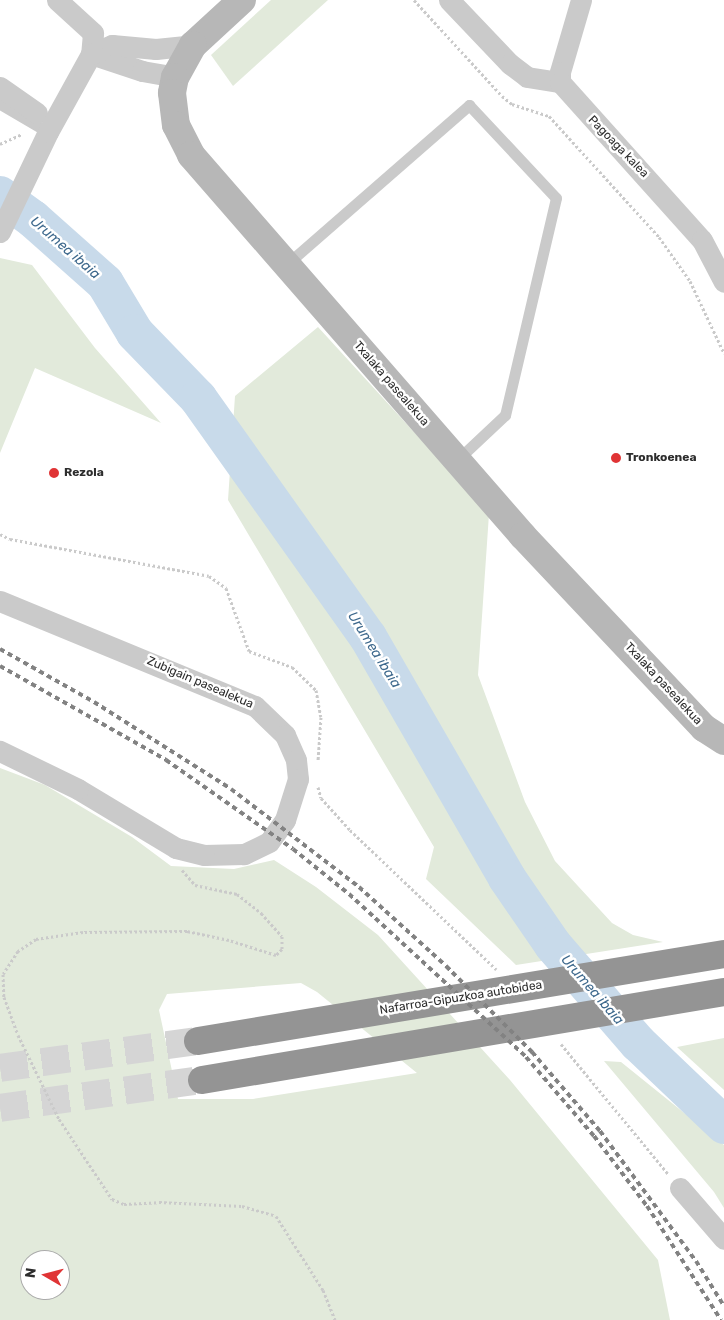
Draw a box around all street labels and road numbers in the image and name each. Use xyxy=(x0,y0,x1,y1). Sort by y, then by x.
street label: Pagoaga kalea xyxy=(585,113,651,181)
street label: Txalaka pasealekua xyxy=(350,339,432,429)
street label: Txalaka pasealekua xyxy=(621,640,705,728)
street label: Zubigain pasealekua xyxy=(145,654,255,712)
street label: Nafarroa-Gipuzkoa autobidea xyxy=(379,978,543,1018)

